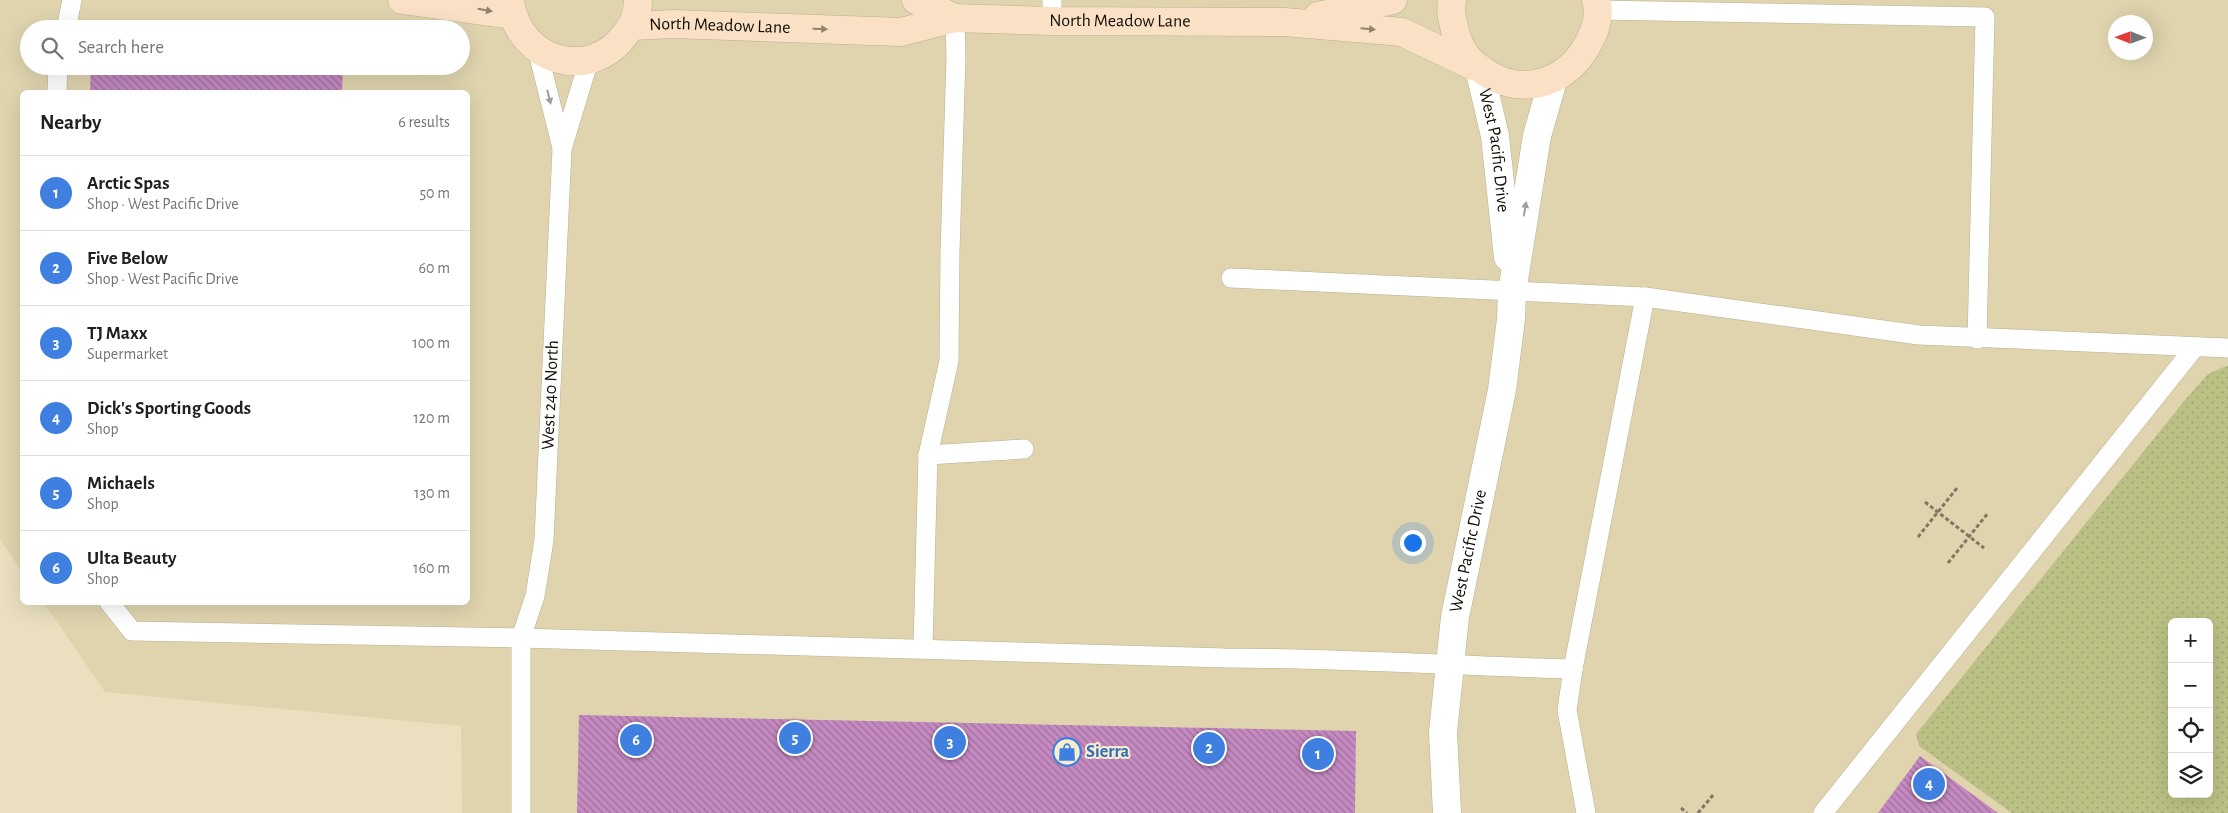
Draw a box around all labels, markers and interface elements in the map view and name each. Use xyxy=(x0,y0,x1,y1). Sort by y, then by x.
one-way arrow xyxy=(478,7,494,15)
street label: North Meadow Lane xyxy=(1049,12,1191,31)
street label: North Meadow Lane xyxy=(649,15,791,37)
north arrow xyxy=(2108,15,2153,60)
search box xyxy=(20,20,470,75)
one-way arrow xyxy=(812,26,828,34)
one-way arrow xyxy=(1360,26,1376,34)
icon: search xyxy=(38,34,66,62)
text: Search here xyxy=(78,38,164,57)
street label: West Pacific Drive xyxy=(1475,87,1512,213)
one-way arrow xyxy=(545,89,553,104)
text: Nearby xyxy=(40,112,101,133)
text: 6 results xyxy=(398,114,450,130)
text: Arctic Spas xyxy=(87,174,170,193)
text: 1 xyxy=(53,185,59,201)
text: 50 m xyxy=(419,185,450,201)
text: Shop · West Pacific Drive xyxy=(87,196,239,212)
one-way arrow xyxy=(1521,201,1529,217)
text: Five Below xyxy=(87,249,168,268)
text: 2 xyxy=(52,260,60,276)
text: 60 m xyxy=(419,260,450,276)
text: Shop · West Pacific Drive xyxy=(87,271,239,287)
text: TJ Maxx xyxy=(87,324,147,343)
text: 3 xyxy=(53,335,59,351)
text: 100 m xyxy=(412,335,450,351)
street label: West 240 North xyxy=(539,340,562,450)
text: Supermarket xyxy=(87,346,168,362)
text: Dick's Sporting Goods xyxy=(87,399,251,418)
text: 4 xyxy=(52,410,60,426)
text: 120 m xyxy=(413,410,450,426)
text: Shop xyxy=(87,421,119,437)
text: Michaels xyxy=(87,474,155,493)
text: 5 xyxy=(53,485,59,501)
text: 130 m xyxy=(414,485,450,501)
street label: West Pacific Drive xyxy=(1447,488,1490,614)
text: Shop xyxy=(87,496,119,512)
your location xyxy=(1400,530,1426,556)
text: Ulta Beauty xyxy=(87,549,176,568)
text: 6 xyxy=(52,560,60,576)
text: 160 m xyxy=(413,560,450,576)
text: Shop xyxy=(87,571,119,587)
map controls xyxy=(2168,618,2213,798)
button: + xyxy=(2168,618,2213,663)
button: − xyxy=(2168,663,2213,708)
button: locate xyxy=(2168,708,2213,753)
pin: 5 xyxy=(779,719,811,757)
pin: 6 xyxy=(620,721,652,759)
pin: 3 xyxy=(934,723,966,761)
pin: 2 xyxy=(1193,729,1225,767)
pin: 1 xyxy=(1302,735,1334,773)
shop icon: Sierra xyxy=(1052,737,1082,767)
place label: Sierra xyxy=(1086,743,1130,761)
button: layers xyxy=(2168,753,2213,798)
pin: 4 xyxy=(1913,765,1945,803)

